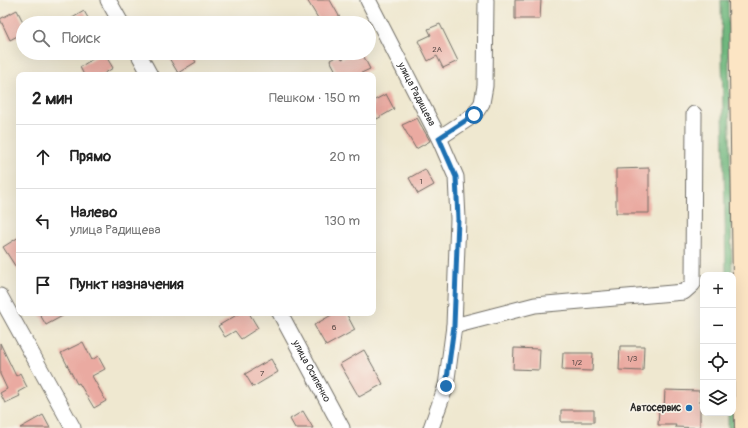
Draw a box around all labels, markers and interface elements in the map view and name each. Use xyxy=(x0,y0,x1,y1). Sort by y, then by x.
search box xyxy=(16,16,376,60)
icon: search xyxy=(30,27,52,49)
text: Поиск xyxy=(62,29,101,48)
house number: 2А xyxy=(432,45,442,54)
street label: улица Радищева xyxy=(395,60,438,128)
text: 2 мин xyxy=(32,88,72,109)
text: Пешком · 150 m xyxy=(269,90,360,106)
route start xyxy=(465,106,483,124)
icon: ahead xyxy=(32,146,54,168)
text: Прямо xyxy=(70,147,111,166)
text: 20 m xyxy=(329,149,360,165)
house number: 1 xyxy=(419,177,423,186)
text: Налево xyxy=(70,203,117,222)
icon: left xyxy=(32,210,54,232)
text: 130 m xyxy=(324,213,360,229)
text: улица Радищева xyxy=(70,222,161,238)
map controls xyxy=(700,272,736,416)
button: + xyxy=(700,272,736,308)
icon: arrive xyxy=(32,274,54,296)
text: Пункт назначения xyxy=(70,275,184,294)
button: − xyxy=(700,308,736,344)
house number: 6 xyxy=(332,323,337,332)
street label: улица Осипенко xyxy=(289,337,333,405)
button: locate xyxy=(700,344,736,380)
house number: 1/3 xyxy=(627,354,638,363)
house number: 1/2 xyxy=(572,358,583,367)
house number: 7 xyxy=(260,369,265,378)
route end xyxy=(437,377,455,395)
button: layers xyxy=(700,380,736,416)
place label: Автосервис xyxy=(630,402,681,414)
marker: Автосервис xyxy=(684,403,694,413)

